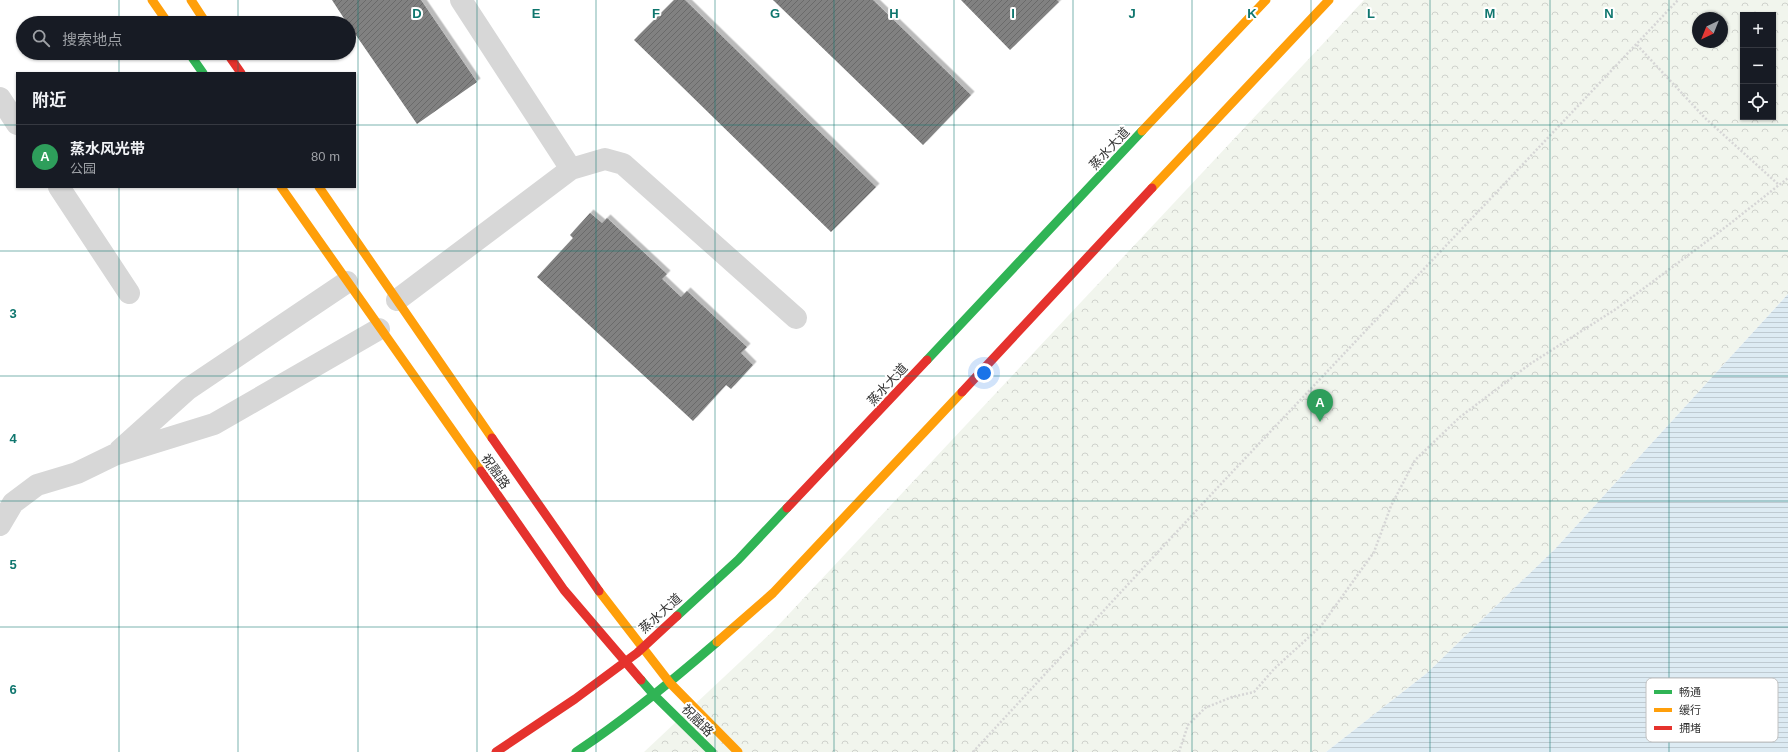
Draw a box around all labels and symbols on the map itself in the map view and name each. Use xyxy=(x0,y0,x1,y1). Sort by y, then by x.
text: D xyxy=(412,6,422,21)
text: E xyxy=(532,6,541,21)
text: F xyxy=(652,6,660,21)
text: G xyxy=(770,6,780,21)
text: H xyxy=(889,6,899,21)
text: I xyxy=(1011,6,1015,21)
text: J xyxy=(1128,6,1136,21)
text: K xyxy=(1247,6,1257,21)
text: L xyxy=(1367,6,1375,21)
text: M xyxy=(1485,6,1495,21)
text: N xyxy=(1604,6,1614,21)
north arrow xyxy=(1692,12,1728,48)
street label: 蒸水大道 xyxy=(1086,124,1133,172)
text: 3 xyxy=(9,306,17,321)
street label: 蒸水大道 xyxy=(864,360,911,408)
your location xyxy=(974,363,994,383)
pin: A xyxy=(1307,389,1333,422)
text: 4 xyxy=(9,431,17,446)
street label: 祝融路 xyxy=(478,451,513,492)
text: 5 xyxy=(9,557,17,572)
street label: 蒸水大道 xyxy=(636,590,685,636)
legend xyxy=(1646,678,1778,742)
text: 6 xyxy=(9,682,17,697)
text: 畅通 xyxy=(1679,686,1701,698)
street label: 祝融路 xyxy=(679,701,717,739)
text: 缓行 xyxy=(1679,704,1701,716)
text: 拥堵 xyxy=(1679,722,1701,734)

